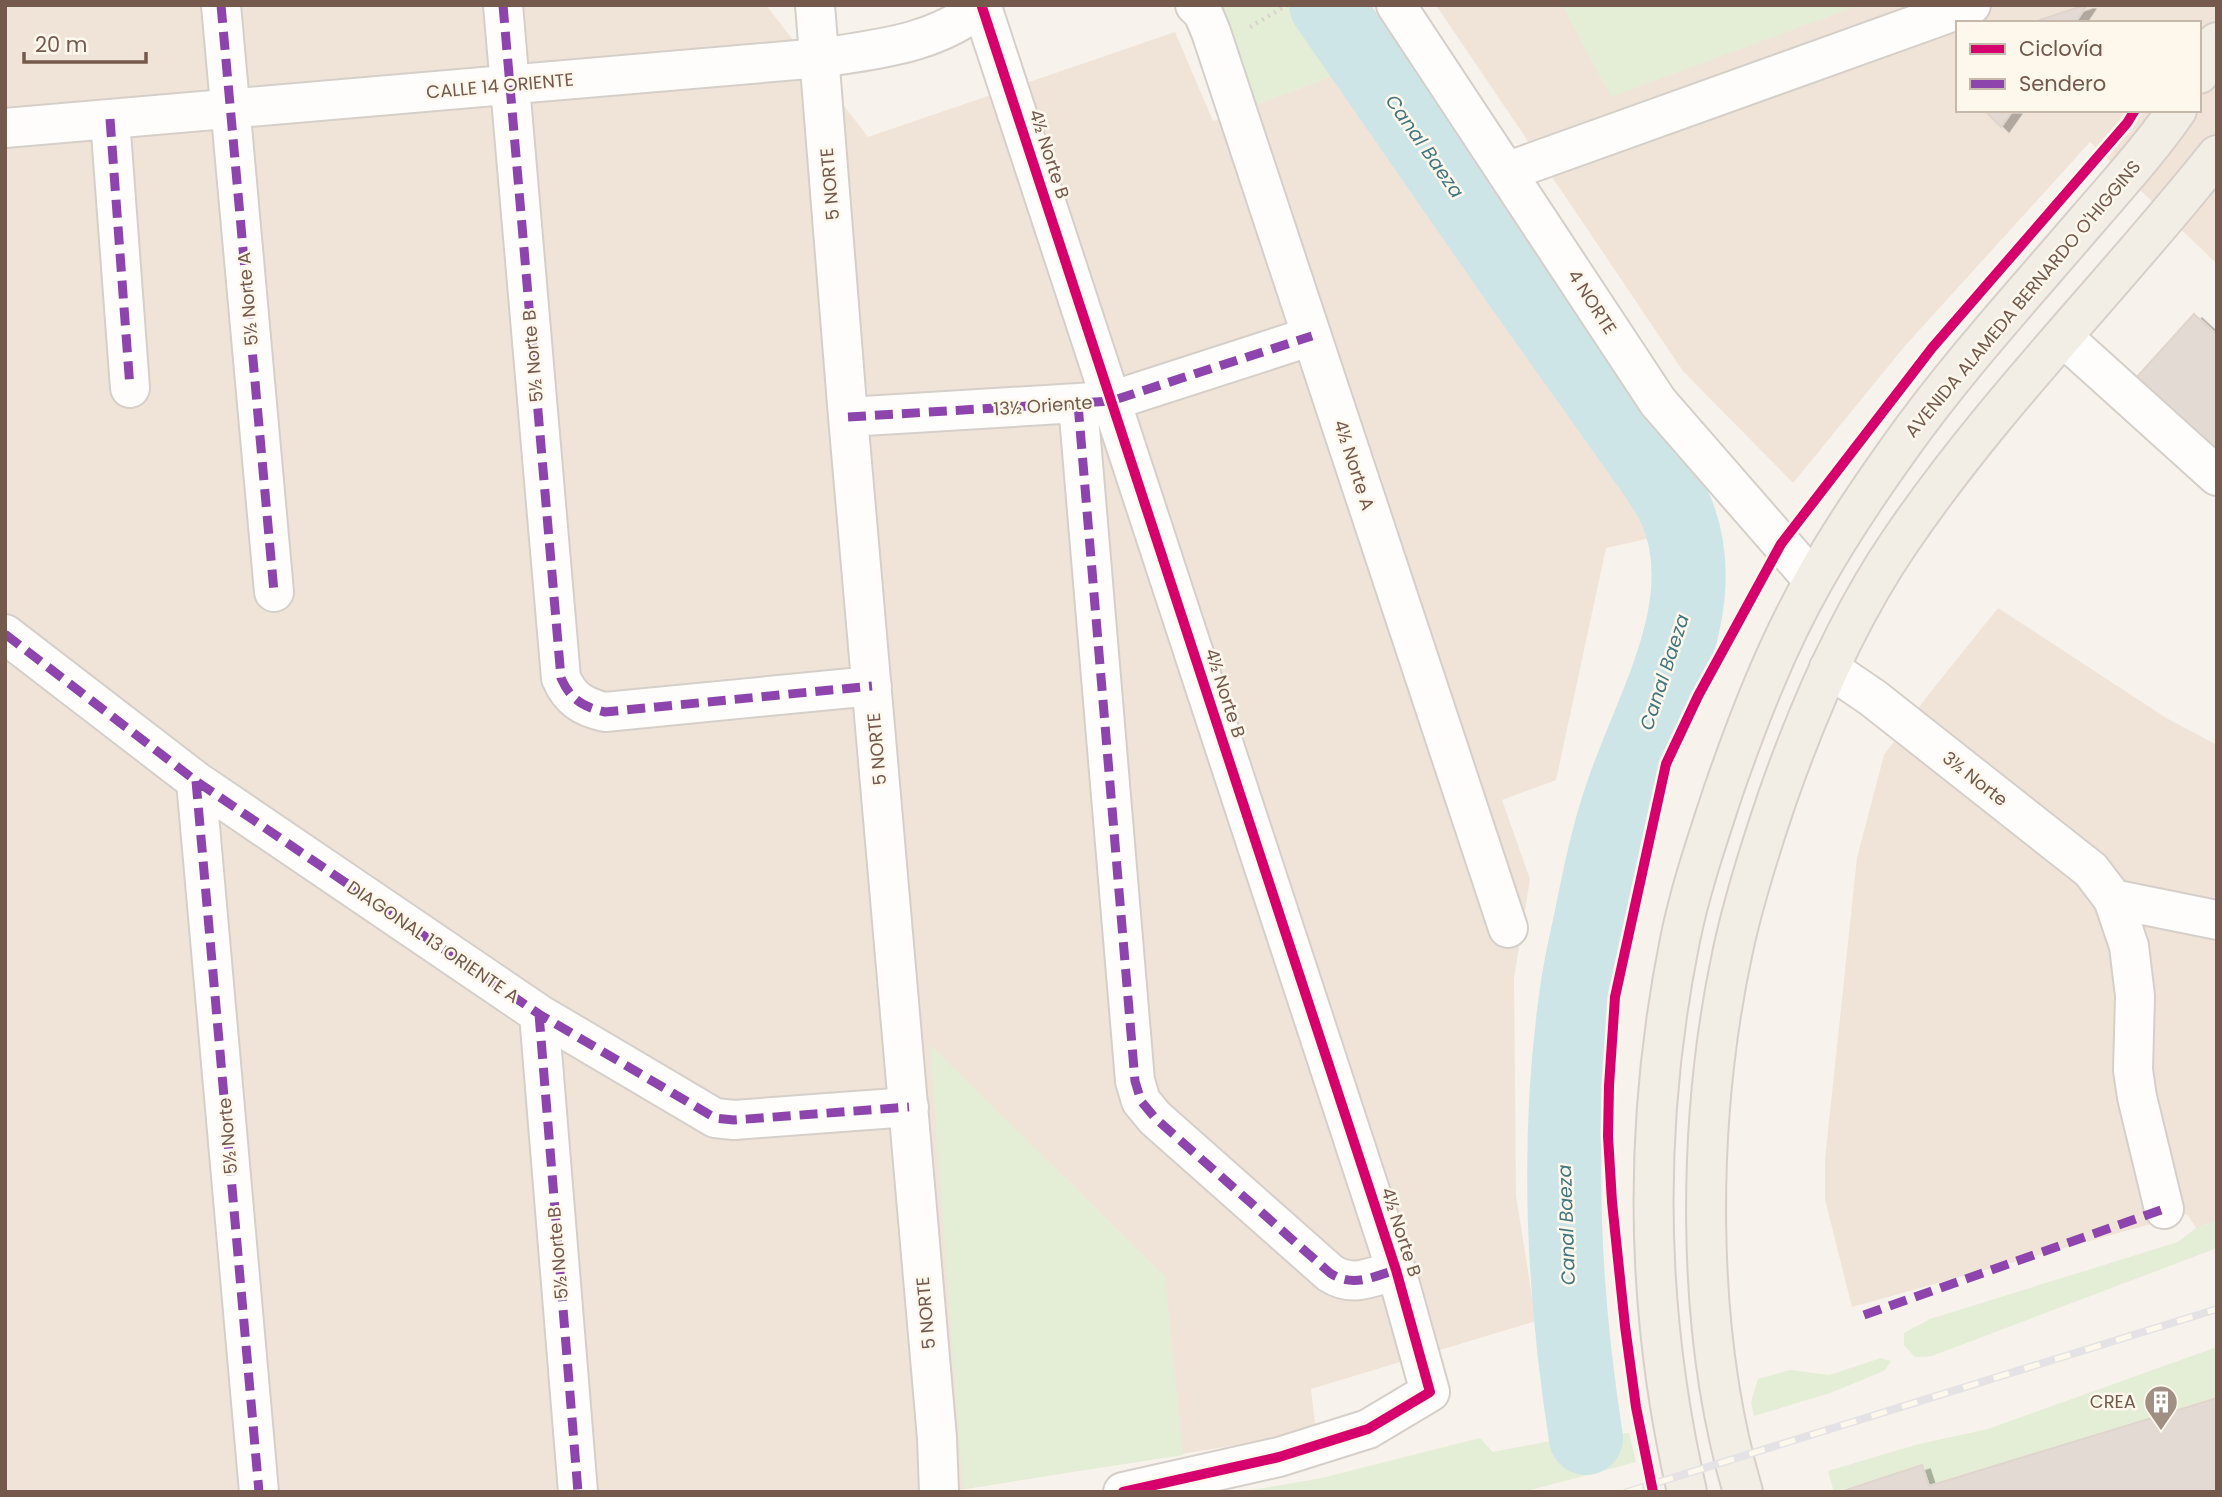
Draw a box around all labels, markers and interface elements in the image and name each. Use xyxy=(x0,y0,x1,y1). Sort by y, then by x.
scale bar xyxy=(24,21,147,65)
legend xyxy=(1956,21,2201,112)
text: 20 m xyxy=(35,30,88,59)
text: Ciclovía xyxy=(2019,34,2103,63)
street label: CALLE 14 ORIENTE xyxy=(425,67,575,104)
text: Sendero xyxy=(2019,69,2106,98)
water label: Canal Baeza xyxy=(1379,89,1470,204)
street label: 4½ Norte B xyxy=(1023,106,1076,202)
street label: 5 NORTE xyxy=(814,147,845,221)
street label: AVENIDA ALAMEDA BERNARDO O'HIGGINS xyxy=(1899,155,2146,443)
street label: 5½ Norte A xyxy=(231,251,264,347)
street label: 4 NORTE xyxy=(1562,264,1623,339)
street label: 5½ Norte B xyxy=(516,309,549,403)
street label: 13½ Oriente xyxy=(993,390,1093,421)
street label: 4½ Norte A xyxy=(1328,416,1381,513)
water label: Canal Baeza xyxy=(1633,610,1696,734)
street label: 4½ Norte B xyxy=(1199,645,1252,741)
street label: 5 NORTE xyxy=(861,712,892,786)
street label: 3½ Norte xyxy=(1938,745,2013,812)
street label: DIAGONAL 13 ORIENTE A xyxy=(342,874,525,1009)
street label: 5½ Norte xyxy=(212,1097,243,1175)
water label: Canal Baeza xyxy=(1551,1164,1582,1286)
street label: 4½ Norte B xyxy=(1375,1184,1428,1280)
street label: 5½ Norte B xyxy=(541,1206,574,1300)
street label: 5 NORTE xyxy=(910,1276,941,1350)
building icon: CREA xyxy=(2142,1383,2180,1432)
place label: CREA xyxy=(2090,1389,2136,1414)

